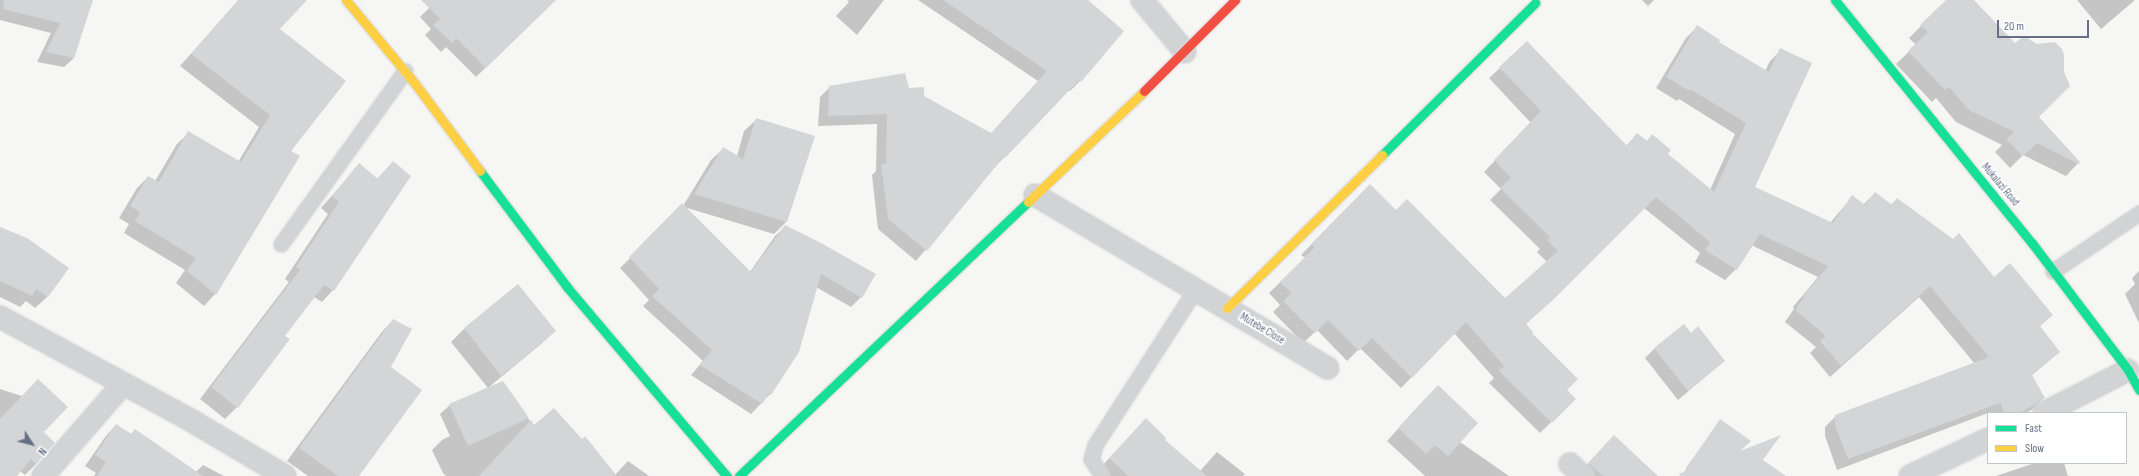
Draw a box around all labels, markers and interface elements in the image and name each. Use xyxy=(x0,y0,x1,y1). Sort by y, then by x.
scale bar xyxy=(1999,12,2091,38)
text: 20 m xyxy=(2004,19,2024,34)
street label: Mukalazi Road xyxy=(1978,161,2022,209)
street label: Mutebe Close xyxy=(1237,310,1287,348)
legend xyxy=(1987,412,2127,464)
text: Fast xyxy=(2025,421,2042,436)
north arrow xyxy=(12,424,52,464)
text: Slow xyxy=(2025,441,2044,456)
text: N xyxy=(35,445,49,458)

